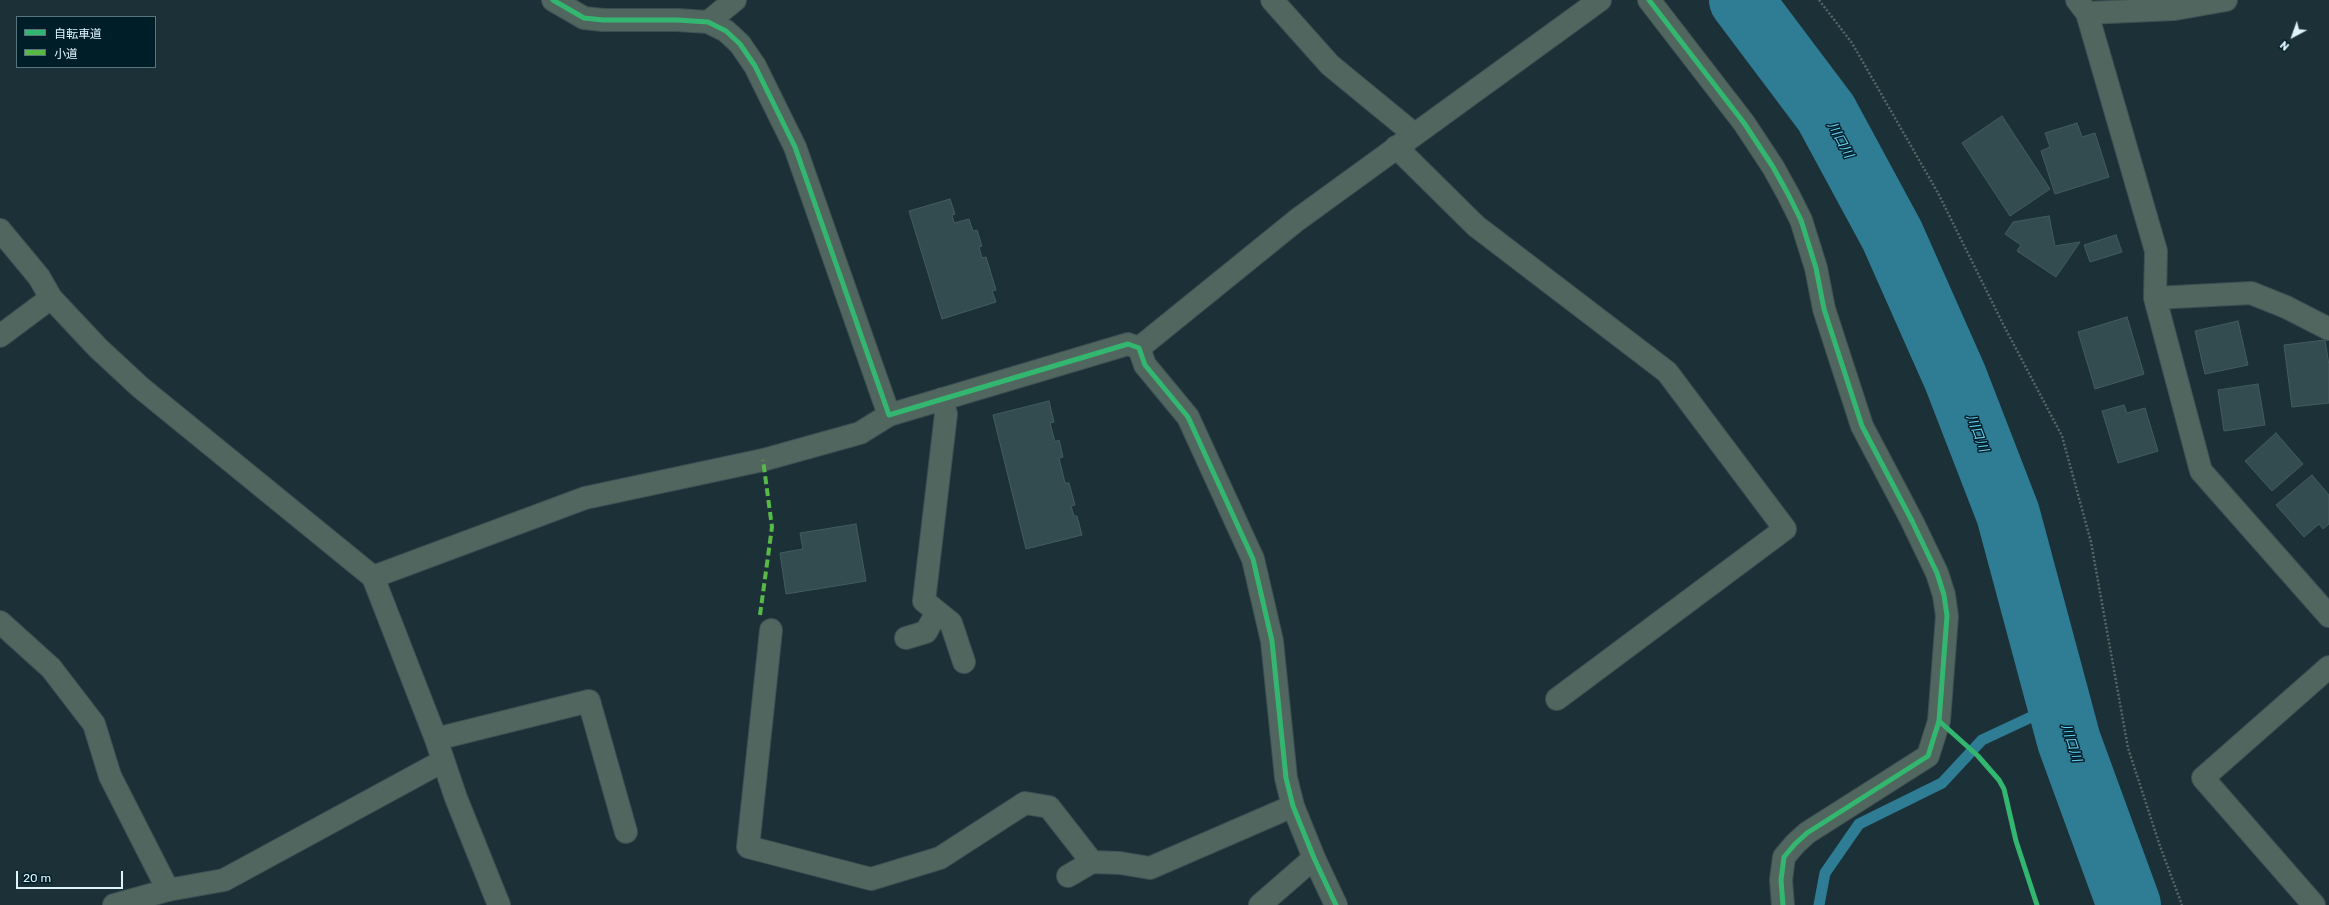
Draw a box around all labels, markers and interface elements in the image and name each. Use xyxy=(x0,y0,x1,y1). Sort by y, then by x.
legend xyxy=(16,16,156,68)
north arrow xyxy=(2273,16,2313,56)
text: 自転車道 xyxy=(54,27,102,41)
text: N xyxy=(2278,38,2292,53)
text: 小道 xyxy=(54,47,78,61)
water label: 川口川 xyxy=(1824,119,1856,161)
water label: 川口川 xyxy=(1963,412,1991,454)
water label: 川口川 xyxy=(2058,722,2084,764)
scale bar xyxy=(18,863,125,889)
text: 20 m xyxy=(23,871,51,885)

